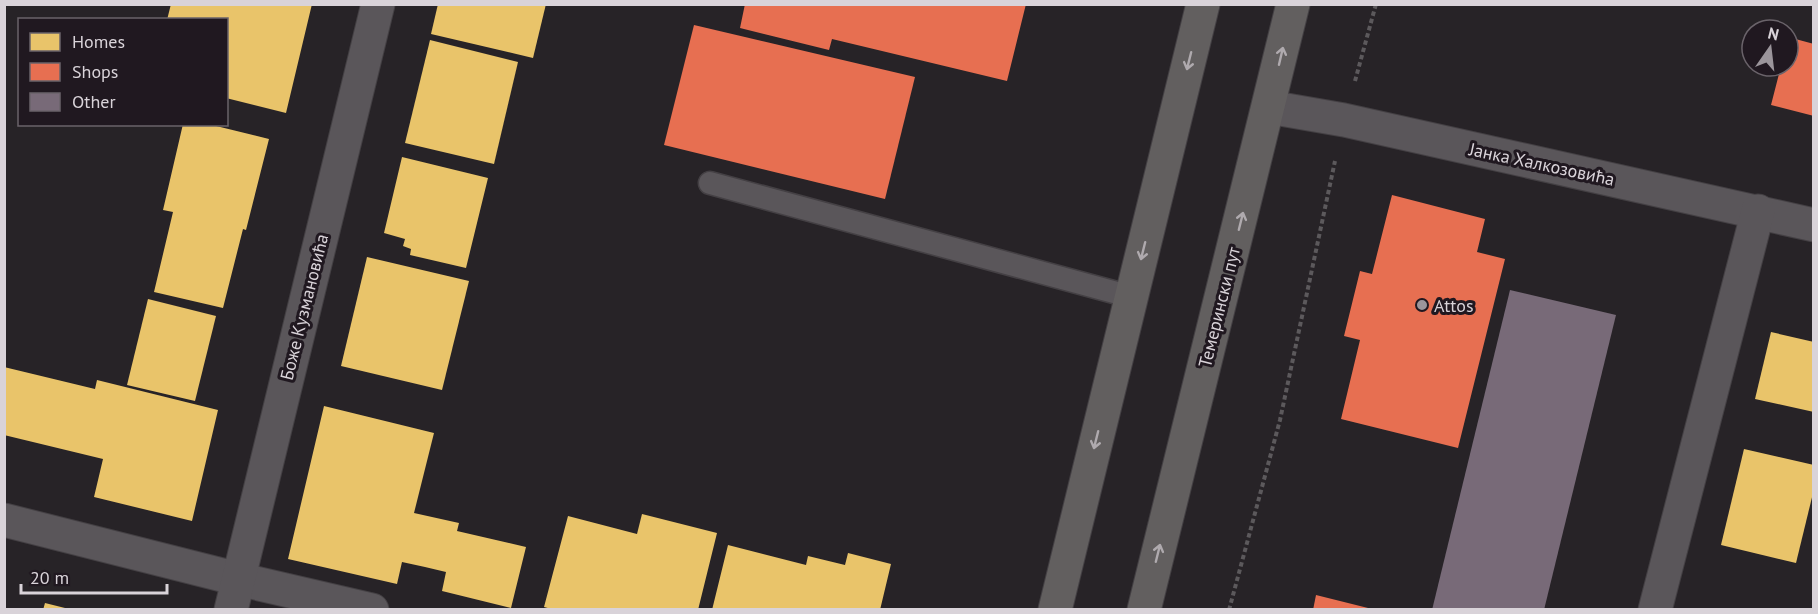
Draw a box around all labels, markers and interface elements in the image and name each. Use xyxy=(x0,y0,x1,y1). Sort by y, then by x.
legend xyxy=(18,18,228,126)
north arrow xyxy=(1740,18,1800,78)
text: N xyxy=(1766,22,1781,44)
text: Homes xyxy=(72,30,125,53)
one-way arrow xyxy=(1276,46,1288,65)
one-way arrow xyxy=(1183,52,1195,71)
text: Shops xyxy=(72,60,118,83)
text: Other xyxy=(72,90,116,113)
street label: Јанка Халкозовића xyxy=(1466,137,1617,191)
one-way arrow xyxy=(1235,212,1247,231)
street label: Боже Кузмановића xyxy=(275,231,333,383)
one-way arrow xyxy=(1136,241,1148,260)
street label: Темерински пут xyxy=(1193,244,1245,370)
place label: Attos xyxy=(1434,294,1474,317)
marker: Attos xyxy=(1415,298,1429,312)
one-way arrow xyxy=(1090,430,1102,449)
one-way arrow xyxy=(1153,544,1165,563)
scale bar xyxy=(21,557,166,595)
text: 20 m xyxy=(30,566,69,589)

